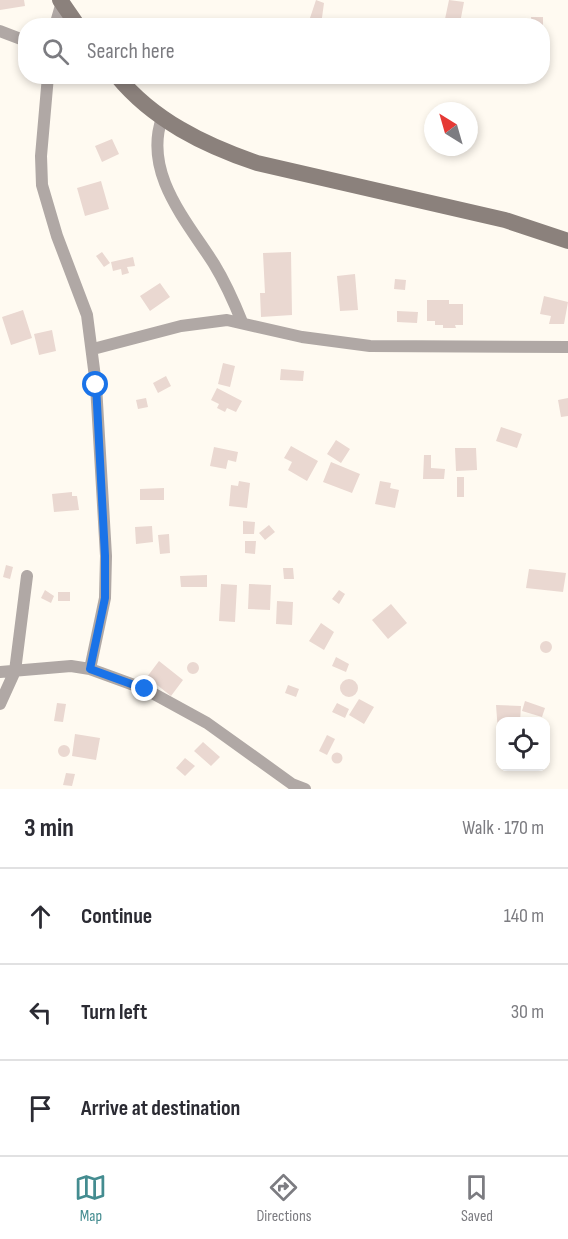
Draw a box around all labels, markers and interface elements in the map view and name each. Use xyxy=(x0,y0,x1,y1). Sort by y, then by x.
search box xyxy=(18,18,550,84)
icon: search xyxy=(39,35,72,68)
text: Search here xyxy=(87,38,174,65)
north arrow xyxy=(424,102,478,156)
route start xyxy=(82,371,108,397)
route end xyxy=(131,675,157,701)
map controls xyxy=(496,717,550,771)
button: locate xyxy=(496,717,550,771)
text: 3 min xyxy=(24,813,74,844)
text: Walk · 170 m xyxy=(462,816,544,840)
icon: ahead xyxy=(24,900,57,933)
text: Continue xyxy=(81,903,152,930)
text: 140 m xyxy=(504,904,544,928)
icon: left xyxy=(24,996,57,1029)
text: Turn left xyxy=(81,999,147,1026)
text: 30 m xyxy=(511,1000,544,1024)
icon: arrive xyxy=(24,1092,57,1125)
text: Arrive at destination xyxy=(81,1095,240,1122)
tab: Map xyxy=(74,1171,107,1226)
tab: Directions xyxy=(256,1171,311,1226)
tab: Saved xyxy=(460,1171,493,1226)

